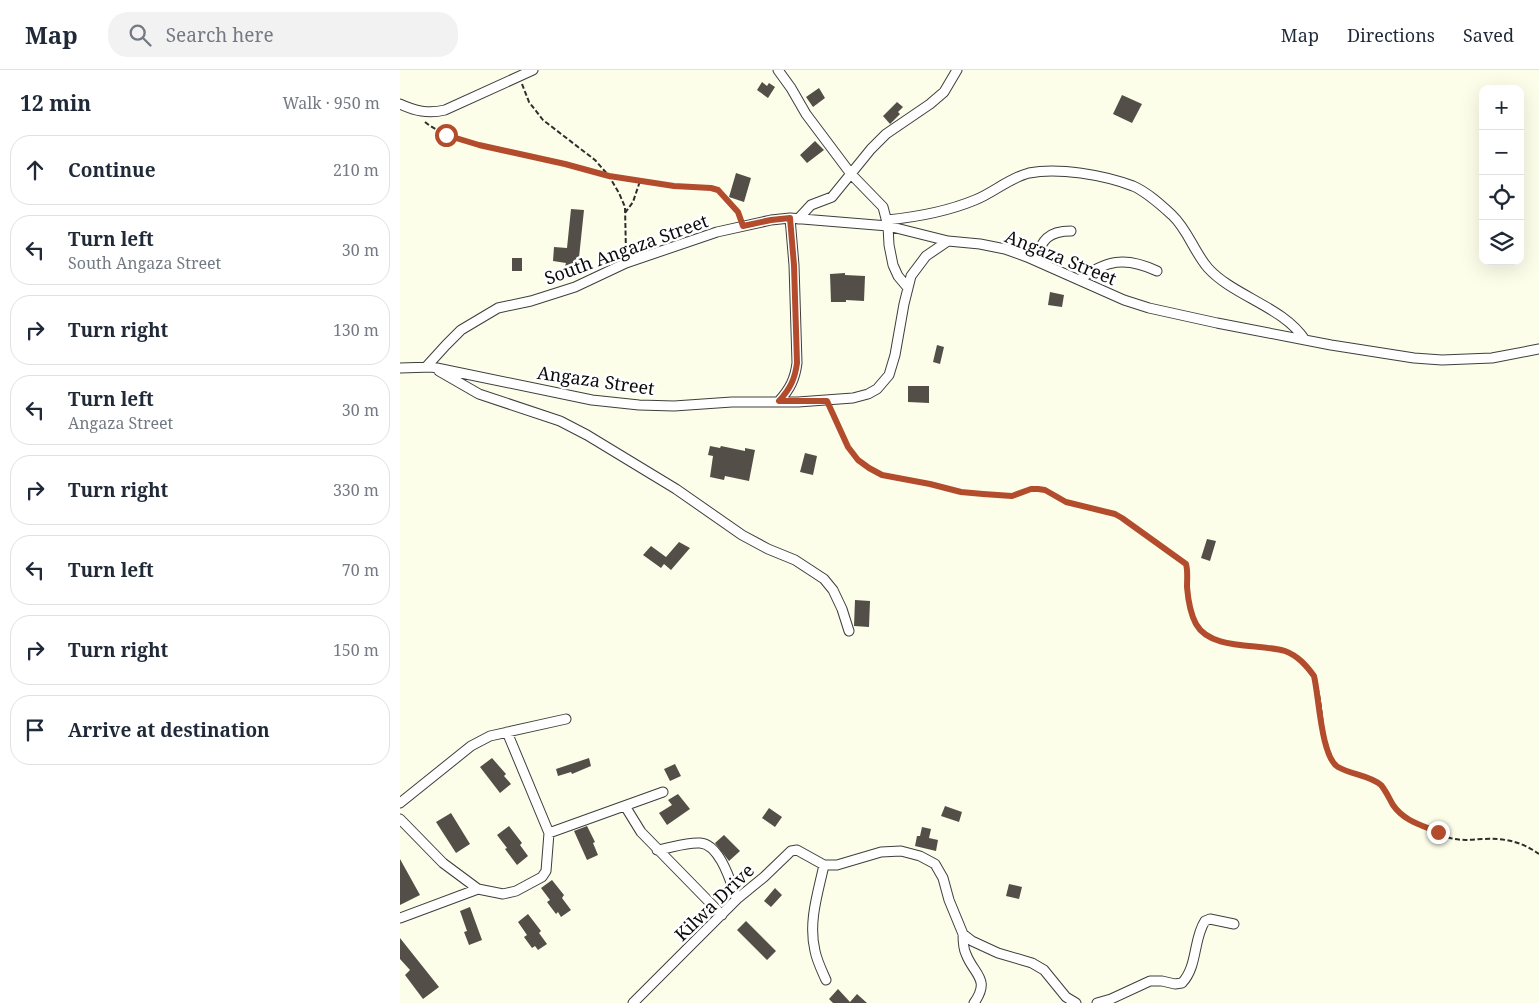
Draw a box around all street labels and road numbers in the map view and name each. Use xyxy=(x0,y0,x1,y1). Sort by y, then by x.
street label: South Angaza Street xyxy=(541,208,711,290)
street label: Angaza Street xyxy=(1002,224,1120,290)
street label: Angaza Street xyxy=(536,360,656,400)
street label: Kilwa Drive xyxy=(669,858,759,946)

